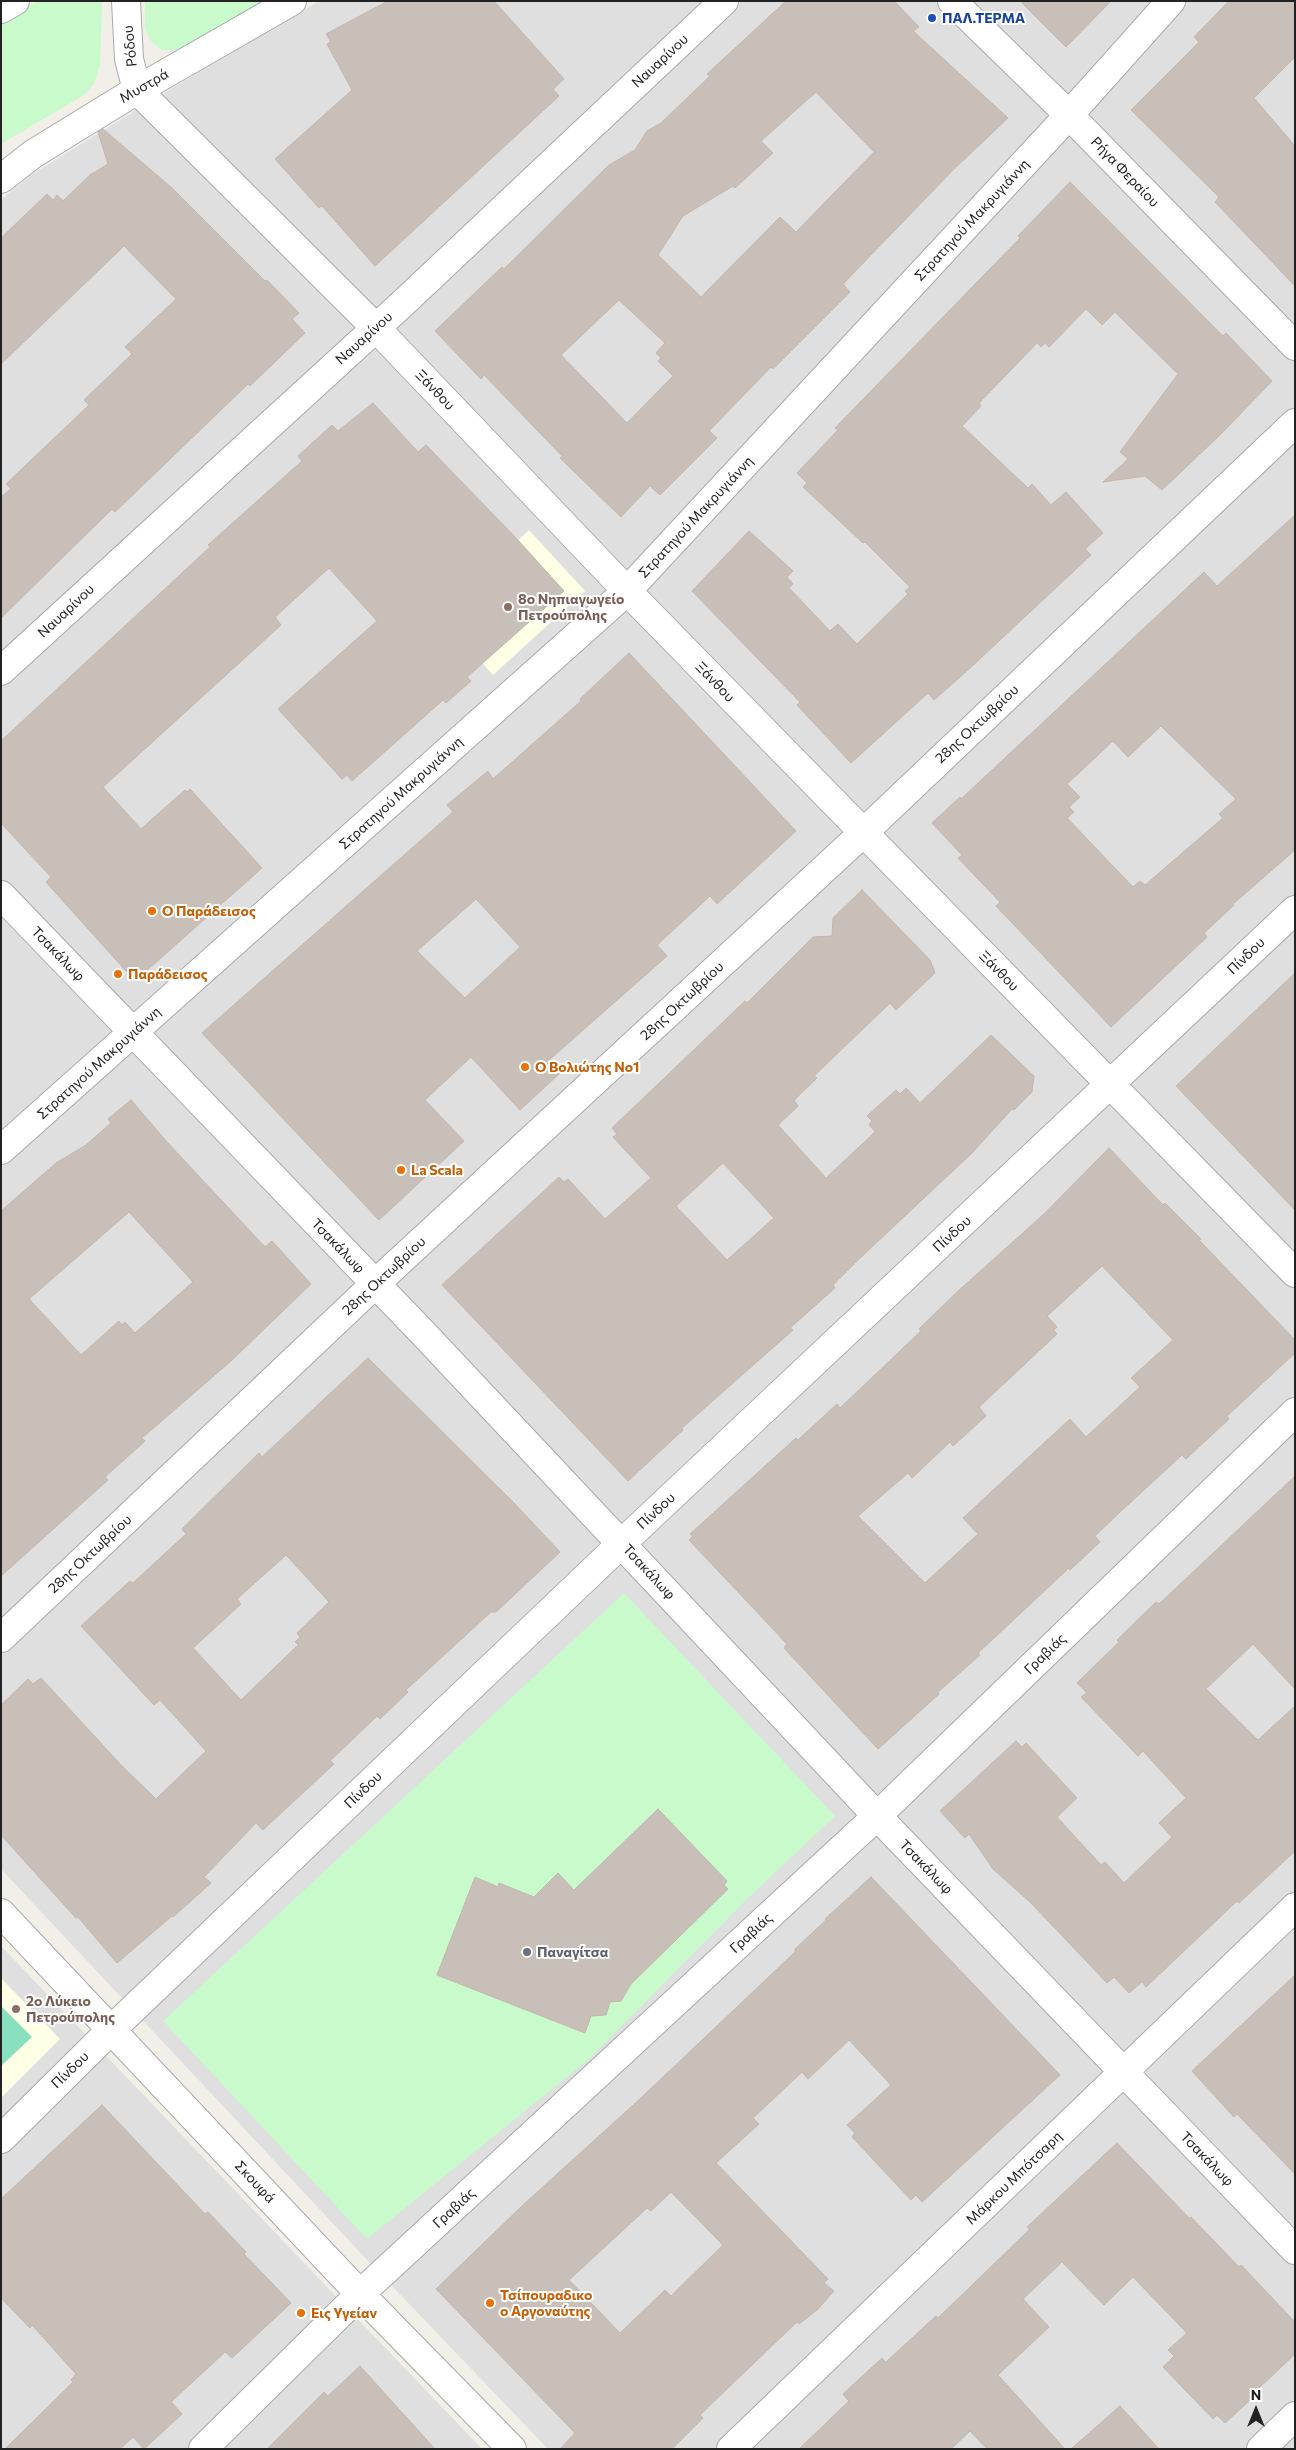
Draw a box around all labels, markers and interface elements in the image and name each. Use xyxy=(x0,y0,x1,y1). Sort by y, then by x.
place label: ΠΑΛ.ΤΕΡΜΑ xyxy=(942,10,1025,26)
marker: ΠΑΛ.ΤΕΡΜΑ xyxy=(926,12,938,24)
street label: Ρόδου xyxy=(119,24,141,68)
street label: Ναυαρίνου xyxy=(628,31,692,91)
street label: Μυστρά xyxy=(117,65,171,107)
street label: Ρήγα Φεραίου xyxy=(1087,133,1163,211)
street label: Στρατηγού Μακρυγιάννη xyxy=(911,156,1033,284)
street label: Ναυαρίνου xyxy=(332,308,396,368)
street label: Ξάνθου xyxy=(412,366,458,414)
street label: Στρατηγού Μακρυγιάννη xyxy=(635,453,757,581)
street label: Ναυαρίνου xyxy=(34,581,98,641)
place label: 8ο Νηπιαγωγείο Πετρούπολης xyxy=(518,591,624,624)
marker: 8ο Νηπιαγωγείο Πετρούπολης xyxy=(502,601,514,613)
street label: Ξάνθου xyxy=(692,658,738,706)
street label: 28ης Οκτωβρίου xyxy=(932,681,1022,767)
street label: Στρατηγού Μακρυγιάννη xyxy=(336,733,466,853)
place label: Ο Παράδεισος xyxy=(162,903,256,919)
marker: Ο Παράδεισος xyxy=(146,905,158,917)
street label: Τσακάλωφ xyxy=(28,923,88,985)
street label: Πίνδου xyxy=(1224,934,1268,978)
street label: Ξάνθου xyxy=(976,948,1022,994)
street label: 28ης Οκτωβρίου xyxy=(637,958,727,1044)
place label: Παράδεισος xyxy=(128,966,208,982)
marker: Παράδεισος xyxy=(112,968,124,980)
street label: Στρατηγού Μακρυγιάννη xyxy=(34,1003,164,1123)
place label: Ο Βολιώτης Νο1 xyxy=(535,1059,639,1075)
marker: Ο Βολιώτης Νο1 xyxy=(519,1061,531,1073)
place label: La Scala xyxy=(411,1162,463,1178)
marker: La Scala xyxy=(395,1164,407,1176)
street label: Πίνδου xyxy=(929,1212,975,1256)
street label: Τσακάλωφ xyxy=(308,1215,368,1277)
street label: 28ης Οκτωβρίου xyxy=(339,1233,429,1319)
street label: Πίνδου xyxy=(633,1489,679,1533)
street label: 28ης Οκτωβρίου xyxy=(45,1511,135,1597)
street label: Τσακάλωφ xyxy=(619,1541,679,1603)
street label: Γραβιάς xyxy=(1021,1630,1069,1678)
street label: Πίνδου xyxy=(341,1768,385,1812)
street label: Τσακάλωφ xyxy=(896,1836,956,1898)
street label: Γραβιάς xyxy=(726,1909,776,1957)
place label: Παναγίτσα xyxy=(537,1944,608,1960)
marker: Παναγίτσα xyxy=(521,1946,533,1958)
place label: 2ο Λύκειο Πετρούπολης xyxy=(26,1993,115,2025)
marker: 2ο Λύκειο Πετρούπολης xyxy=(10,2003,22,2015)
street label: Πίνδου xyxy=(48,2048,92,2092)
street label: Μάρκου Μπότσαρη xyxy=(963,2128,1065,2228)
street label: Τσακάλωφ xyxy=(1177,2128,1237,2190)
street label: Σκουφά xyxy=(231,2158,279,2206)
street label: Γραβιάς xyxy=(429,2184,479,2232)
place label: Τσίπουραδικο ο Αργοναύτης xyxy=(500,2287,592,2320)
marker: Τσίπουραδικο ο Αργοναύτης xyxy=(484,2297,496,2309)
place label: Εις Υγείαν xyxy=(311,2305,377,2321)
marker: Εις Υγείαν xyxy=(295,2307,307,2319)
north arrow xyxy=(1231,2385,1281,2435)
text: N xyxy=(1251,2386,1261,2403)

